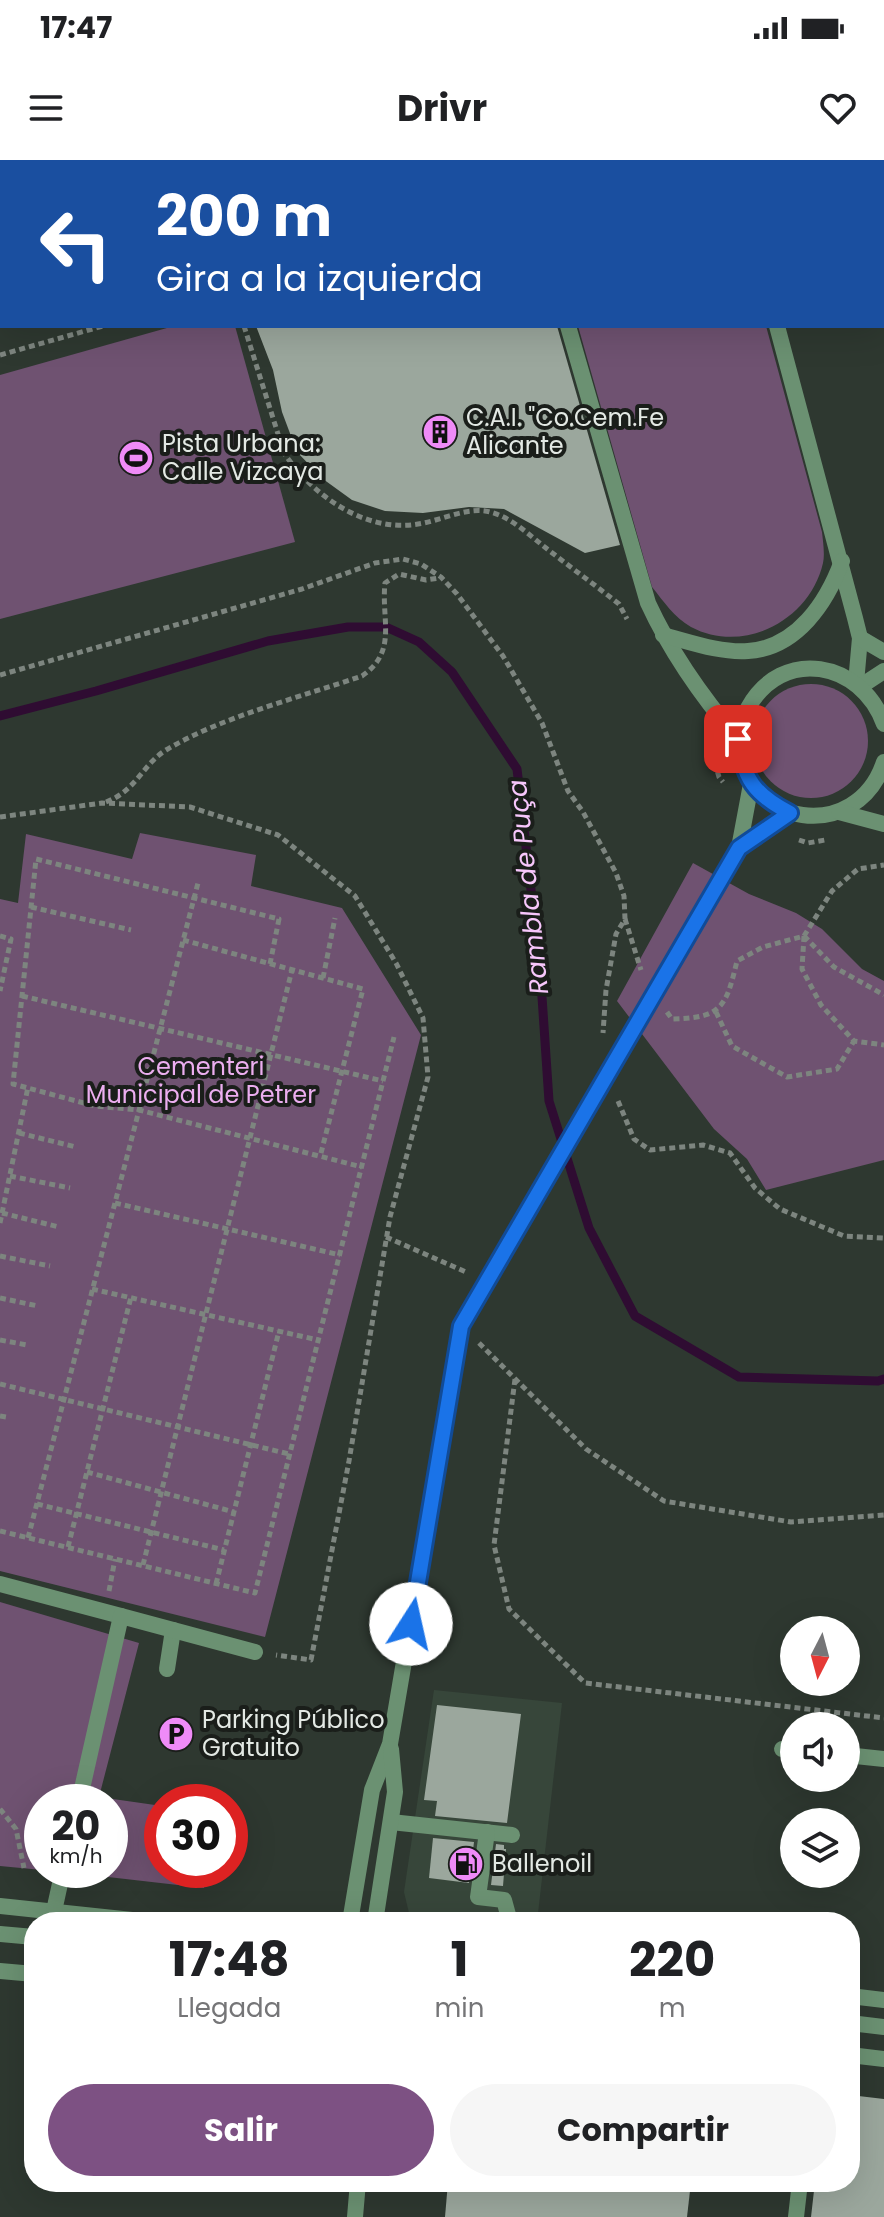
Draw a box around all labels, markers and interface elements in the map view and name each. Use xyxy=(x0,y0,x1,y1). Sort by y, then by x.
text: 17:47 xyxy=(40,6,112,49)
text: Drivr xyxy=(397,83,487,134)
icon: menu xyxy=(24,86,68,130)
icon: heart xyxy=(816,86,860,130)
text: 200 m xyxy=(156,177,332,256)
icon: left xyxy=(24,192,128,296)
text: Gira a la izquierda xyxy=(156,253,483,304)
place label: C.A.I. "Co.Cem.Fe Alicante xyxy=(466,401,664,462)
building icon: C.A.I. "Co.Cem.Fe Alicante xyxy=(421,413,459,451)
place label: Pista Urbana: Calle Vizcaya xyxy=(162,427,323,488)
sports icon: Pista Urbana: Calle Vizcaya xyxy=(117,439,155,477)
pin xyxy=(704,705,772,773)
icon: arrive xyxy=(716,717,760,761)
water label: Rambla de Puça xyxy=(499,778,557,996)
park label: Cementeri Municipal de Petrer xyxy=(86,1050,316,1111)
position arrow xyxy=(369,1582,453,1666)
north arrow xyxy=(780,1616,860,1696)
map controls xyxy=(780,1616,860,1888)
place label: Parking Público Gratuito xyxy=(202,1703,385,1764)
button: sound xyxy=(780,1712,860,1792)
parking icon: Parking Público Gratuito xyxy=(157,1715,195,1753)
speed limit sign: 30 xyxy=(144,1784,248,1888)
text: 20 xyxy=(52,1798,100,1854)
button: layers xyxy=(780,1808,860,1888)
text: km/h xyxy=(49,1842,103,1870)
fuel station icon: Ballenoil xyxy=(447,1845,485,1883)
place label: Ballenoil xyxy=(492,1847,592,1880)
text: 17:48 xyxy=(169,1926,290,1993)
text: 1 xyxy=(450,1926,468,1993)
text: 220 xyxy=(629,1926,715,1993)
text: Llegada xyxy=(177,1990,281,2026)
text: min xyxy=(435,1990,484,2026)
text: m xyxy=(659,1990,686,2026)
button: Salir xyxy=(48,2084,434,2176)
button: Compartir xyxy=(450,2084,836,2176)

